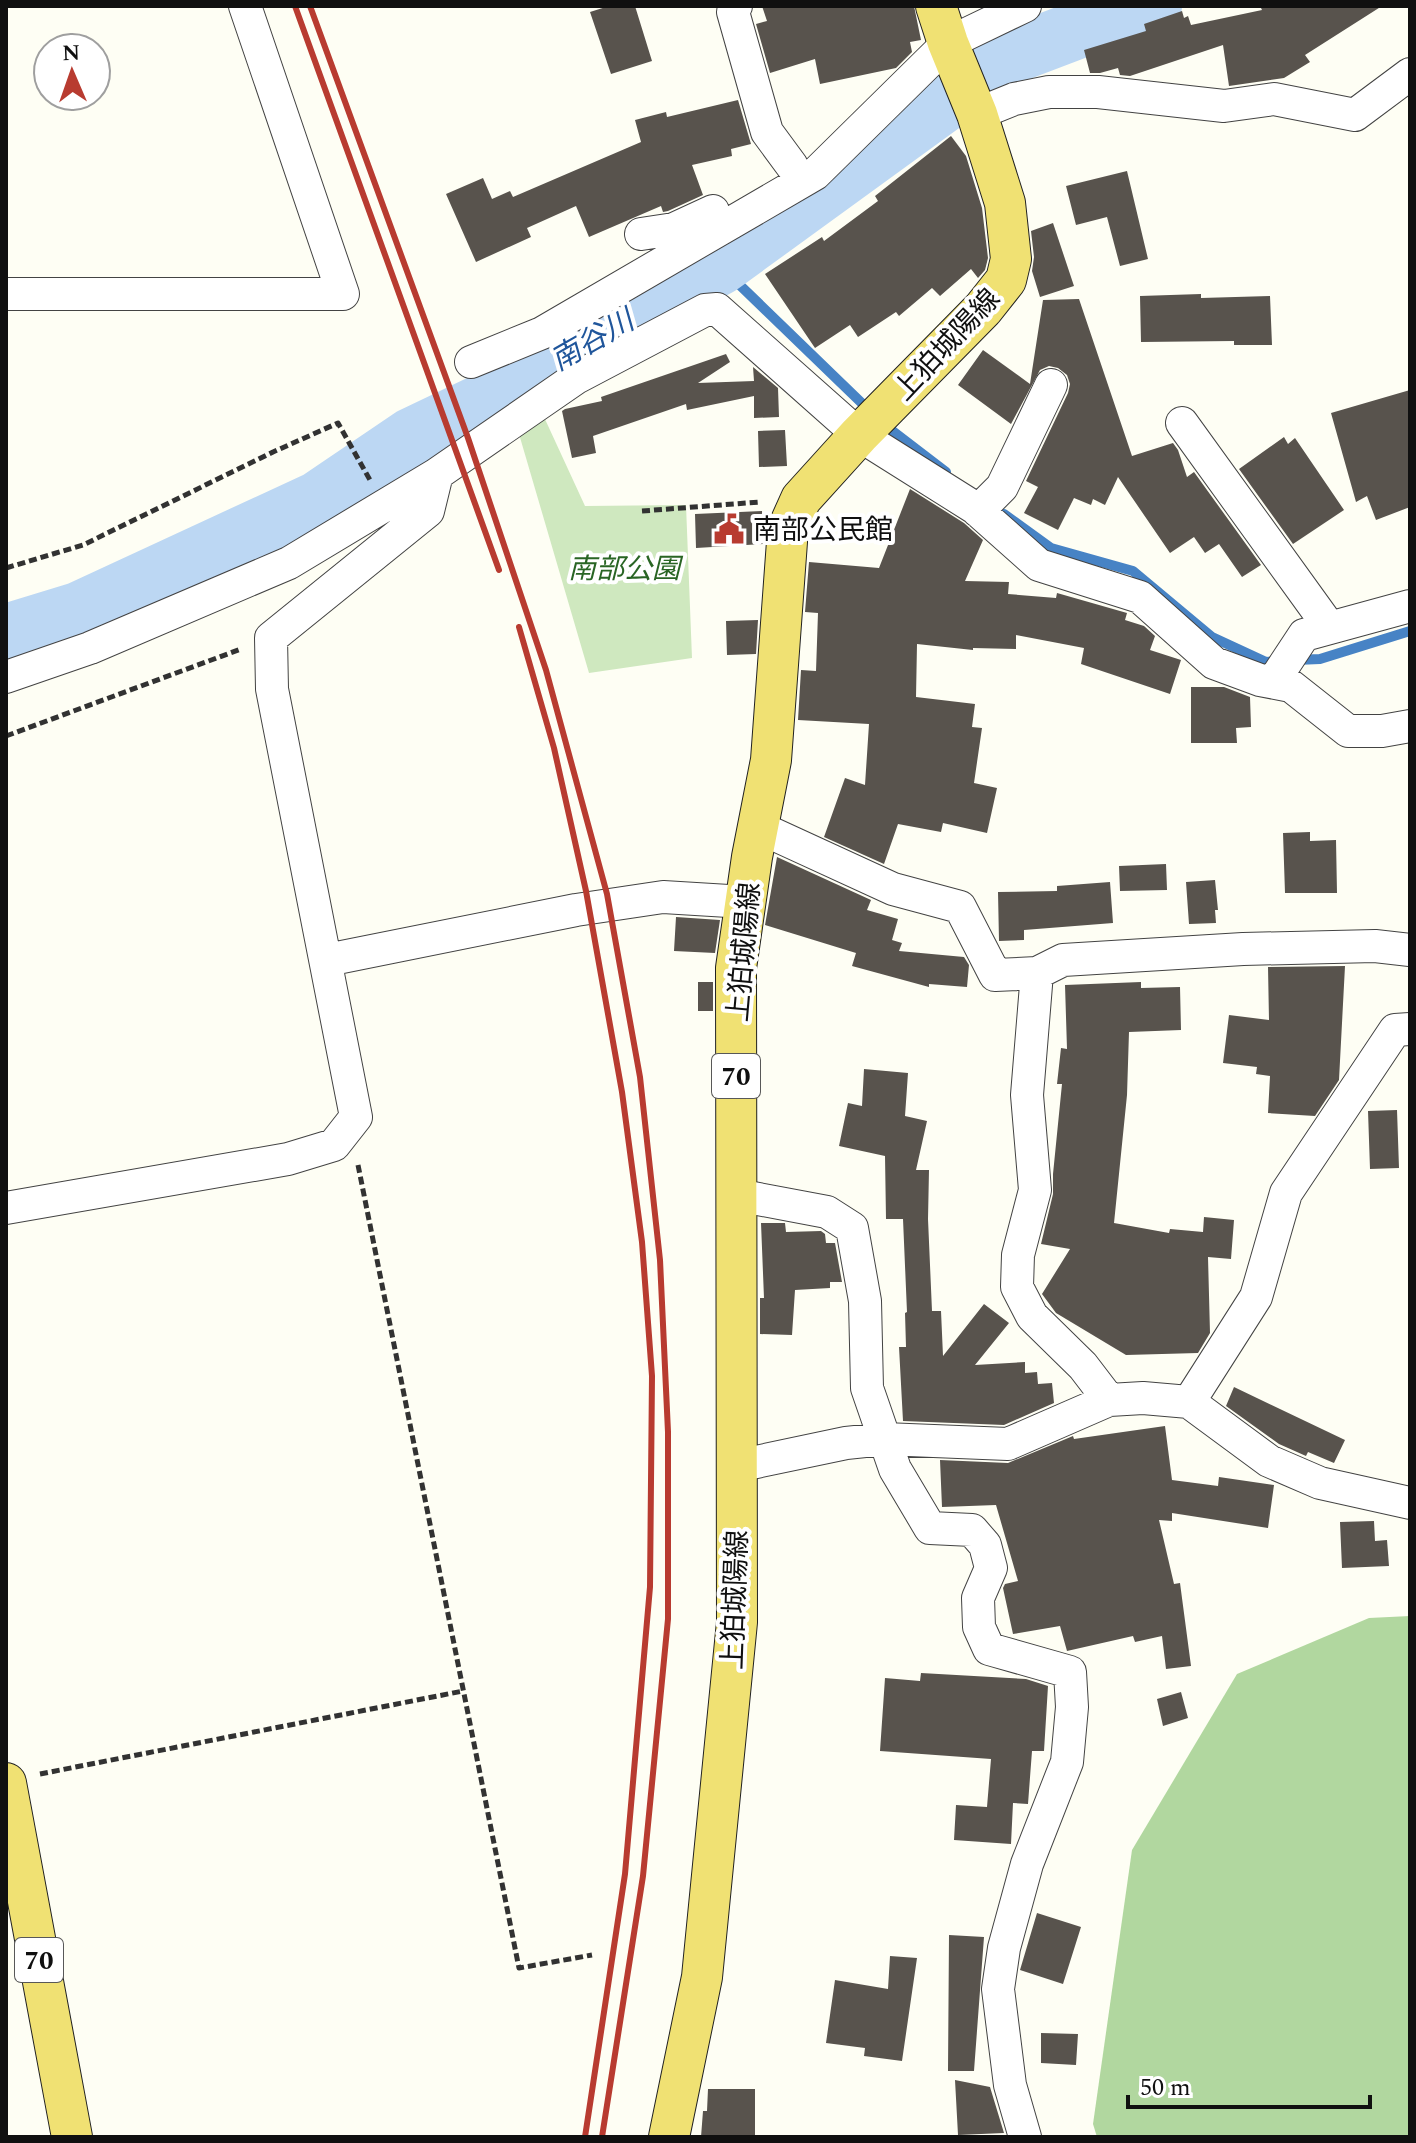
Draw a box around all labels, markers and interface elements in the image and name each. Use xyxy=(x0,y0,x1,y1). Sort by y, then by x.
north arrow xyxy=(32,32,112,112)
text: N xyxy=(62,37,81,70)
street label: 上狛城陽線 xyxy=(884,279,1011,411)
water label: 南谷川 xyxy=(542,297,646,383)
place label: 南部公民館 xyxy=(753,509,893,552)
public building icon: 南部公民館 xyxy=(712,512,746,546)
park label: 南部公園 xyxy=(568,548,684,591)
street label: 上狛城陽線 xyxy=(717,881,772,1024)
road number: 70 xyxy=(712,1054,760,1098)
street label: 上狛城陽線 xyxy=(712,1529,759,1671)
road number: 70 xyxy=(15,1938,63,1982)
scale bar xyxy=(1128,2059,1370,2109)
text: 50 m xyxy=(1140,2070,1191,2106)

